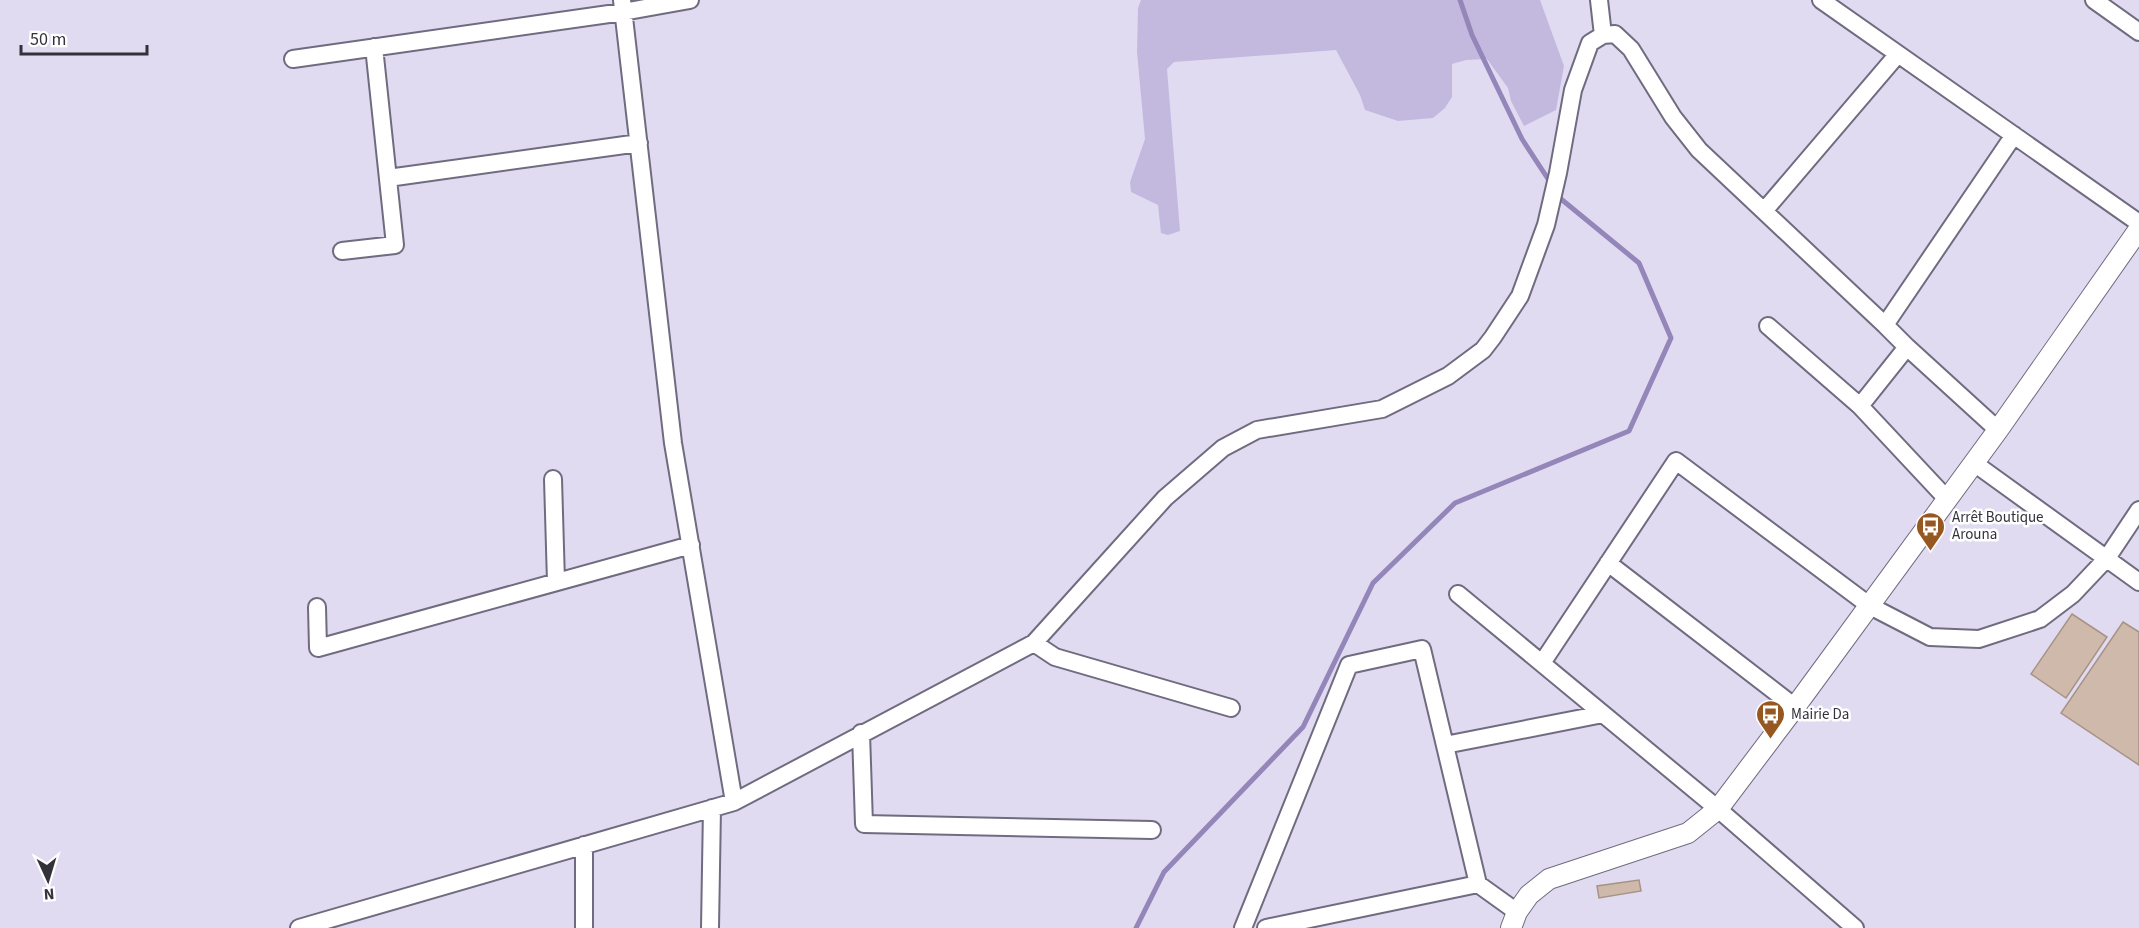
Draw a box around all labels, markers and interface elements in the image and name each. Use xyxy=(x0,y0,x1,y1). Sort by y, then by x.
scale bar xyxy=(21,18,147,56)
text: 50 m xyxy=(30,27,66,52)
place label: Arrêt Boutique Arouna xyxy=(1952,507,2044,545)
bus stop icon: Arrêt Boutique Arouna xyxy=(1915,510,1947,552)
bus stop icon: Mairie Da xyxy=(1754,698,1786,740)
place label: Mairie Da xyxy=(1791,704,1849,725)
north arrow xyxy=(18,850,78,910)
text: N xyxy=(43,883,55,905)

